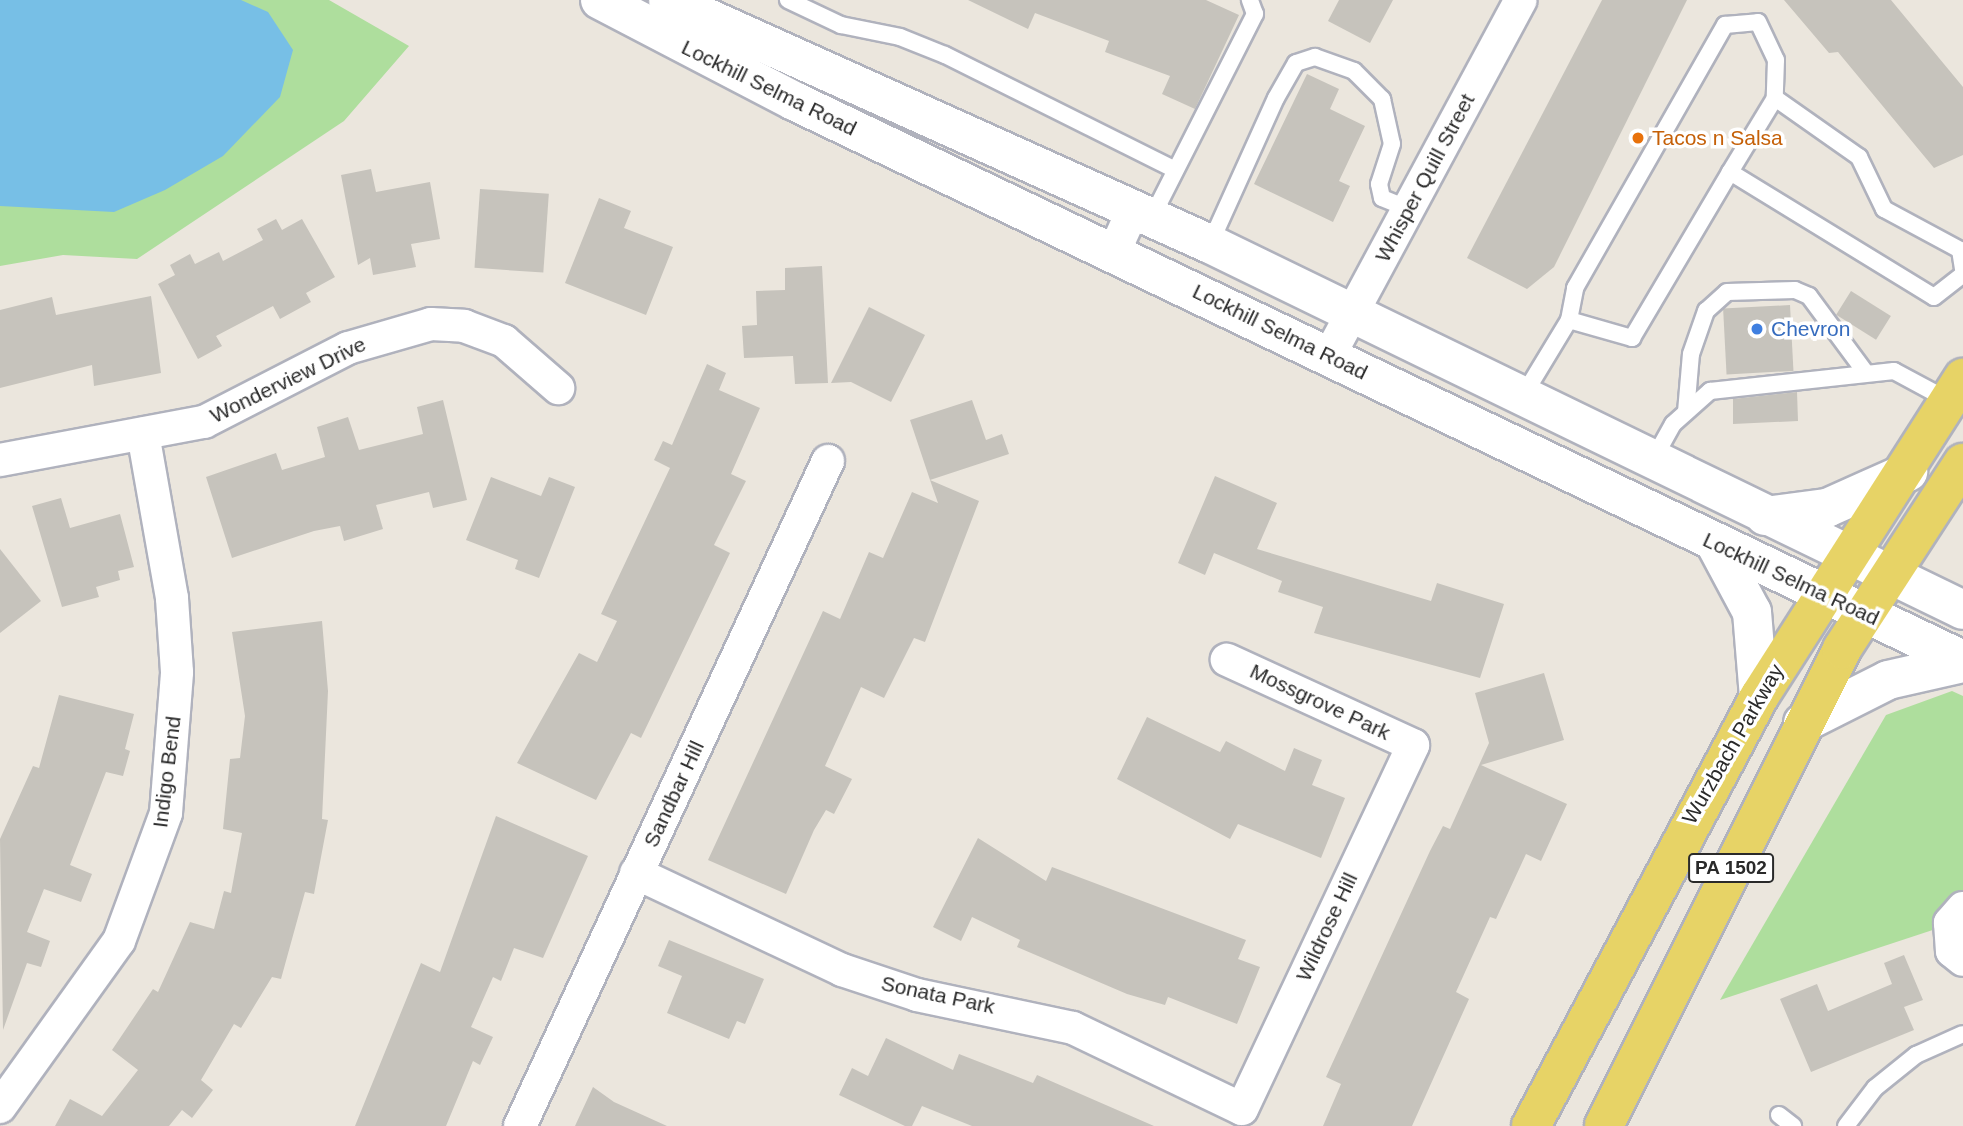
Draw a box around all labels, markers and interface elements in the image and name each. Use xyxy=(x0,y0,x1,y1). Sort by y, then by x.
street label: Lockhill Selma Road xyxy=(677,35,861,141)
street label: Whisper Quill Street xyxy=(1370,90,1480,266)
place label: Tacos n Salsa xyxy=(1652,125,1783,151)
marker: Tacos n Salsa xyxy=(1630,130,1646,146)
street label: Lockhill Selma Road xyxy=(1188,279,1372,385)
place label: Chevron xyxy=(1771,316,1850,342)
marker: Chevron xyxy=(1749,321,1765,337)
street label: Wonderview Drive xyxy=(206,331,370,429)
street label: Lockhill Selma Road xyxy=(1699,527,1883,631)
street label: Mossgrove Park xyxy=(1246,659,1394,745)
street label: Wurzbach Parkway xyxy=(1677,660,1789,828)
street label: Indigo Bend xyxy=(148,715,186,829)
street label: Sandbar Hill xyxy=(638,737,710,851)
road number: PA 1502 xyxy=(1687,852,1775,884)
street label: Wildrose Hill xyxy=(1291,869,1363,985)
street label: Sonata Park xyxy=(879,971,997,1019)

